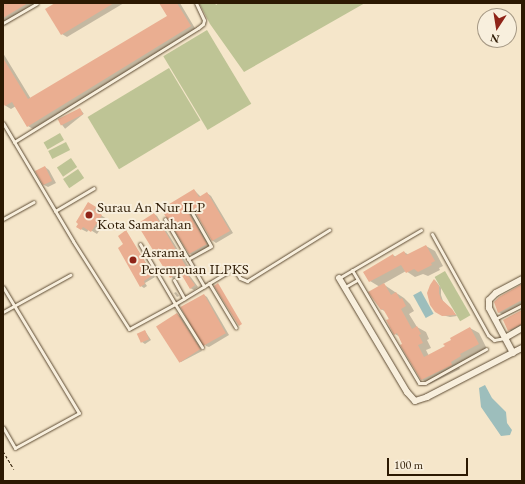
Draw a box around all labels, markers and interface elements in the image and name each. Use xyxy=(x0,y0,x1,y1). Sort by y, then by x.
north arrow xyxy=(477,8,517,48)
text: N xyxy=(489,31,501,47)
place label: Surau An Nur ILP Kota Samarahan xyxy=(97,197,205,232)
marker: Surau An Nur ILP Kota Samarahan xyxy=(84,210,94,220)
place label: Asrama Perempuan ILPKS xyxy=(141,242,249,277)
marker: Asrama Perempuan ILPKS xyxy=(128,255,138,265)
scale bar xyxy=(389,450,470,476)
text: 100 m xyxy=(394,457,423,473)

